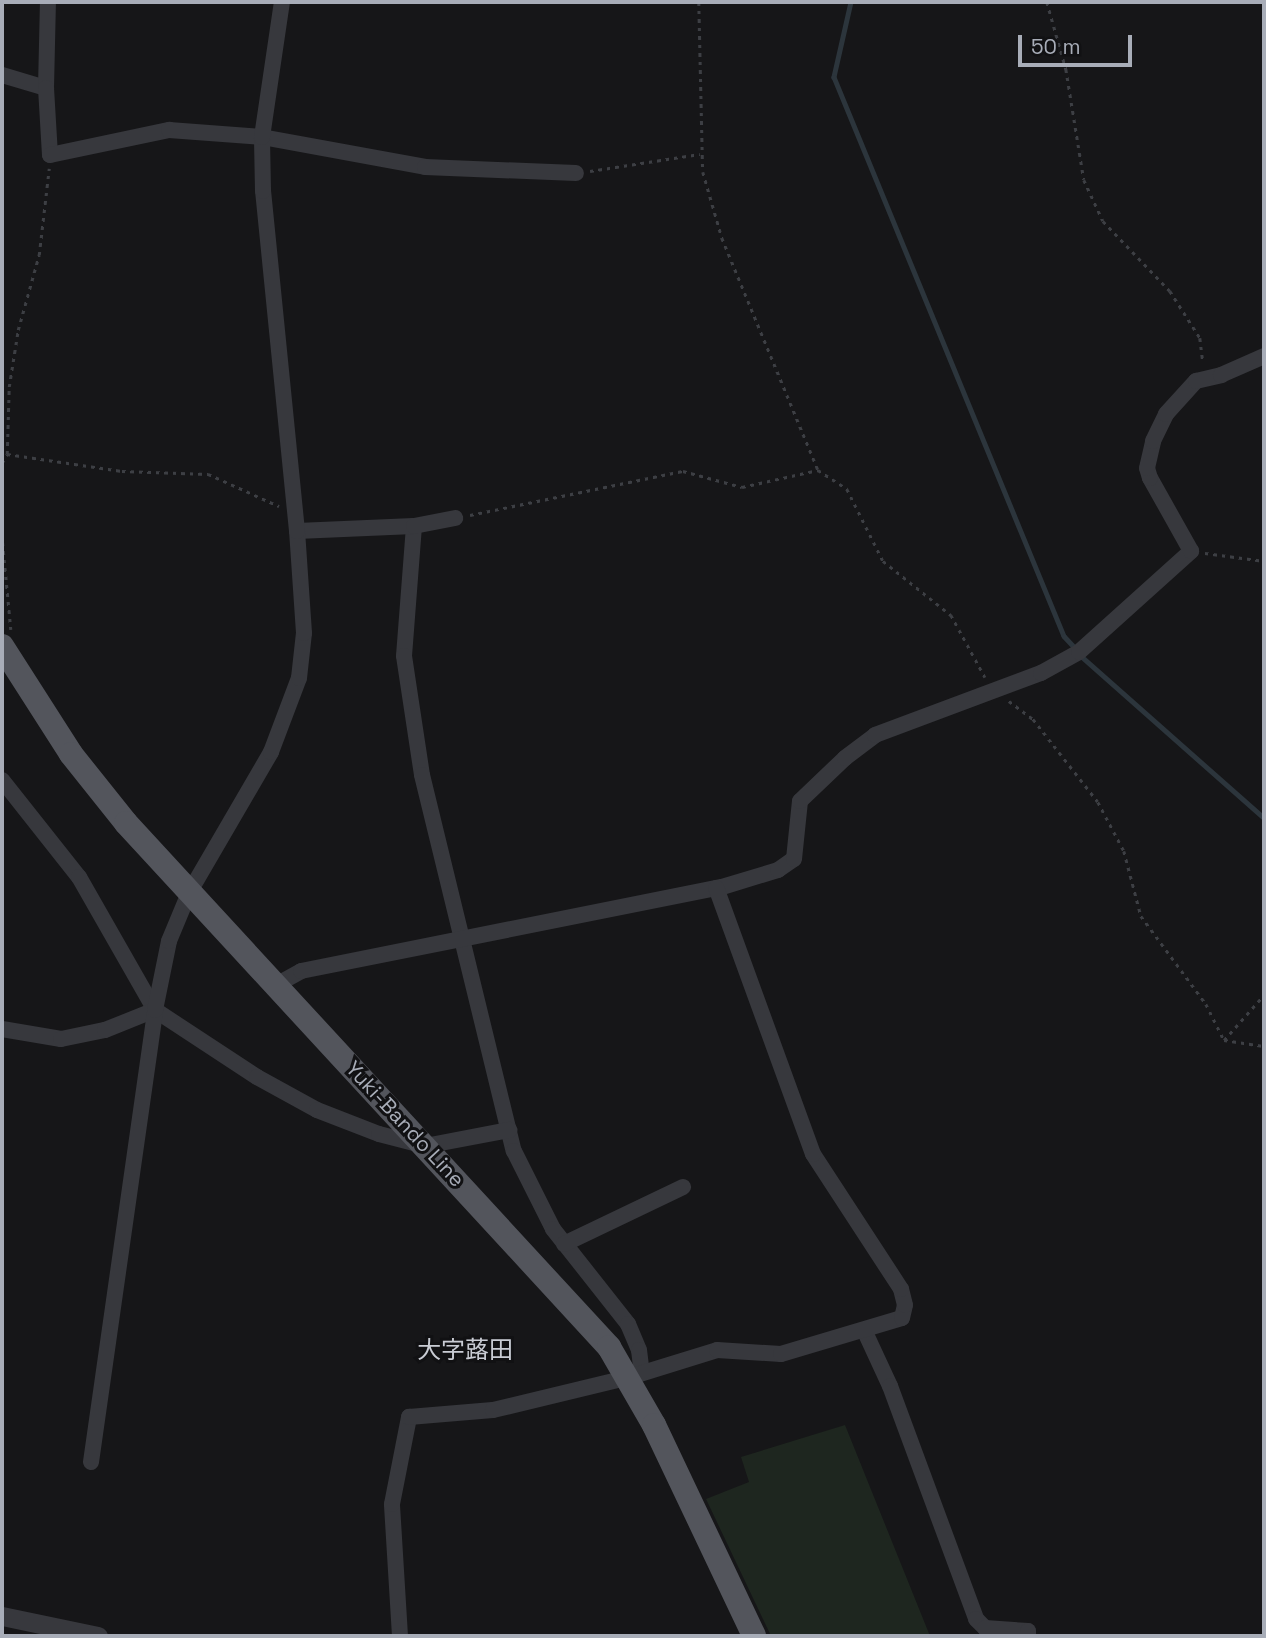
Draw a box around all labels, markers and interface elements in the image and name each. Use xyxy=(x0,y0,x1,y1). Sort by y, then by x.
scale bar xyxy=(1021,21,1135,65)
text: 50 m xyxy=(1031,33,1081,60)
street label: Yuki-Bando Line xyxy=(340,1056,470,1192)
district label: 大字蕗田 xyxy=(417,1336,513,1364)

